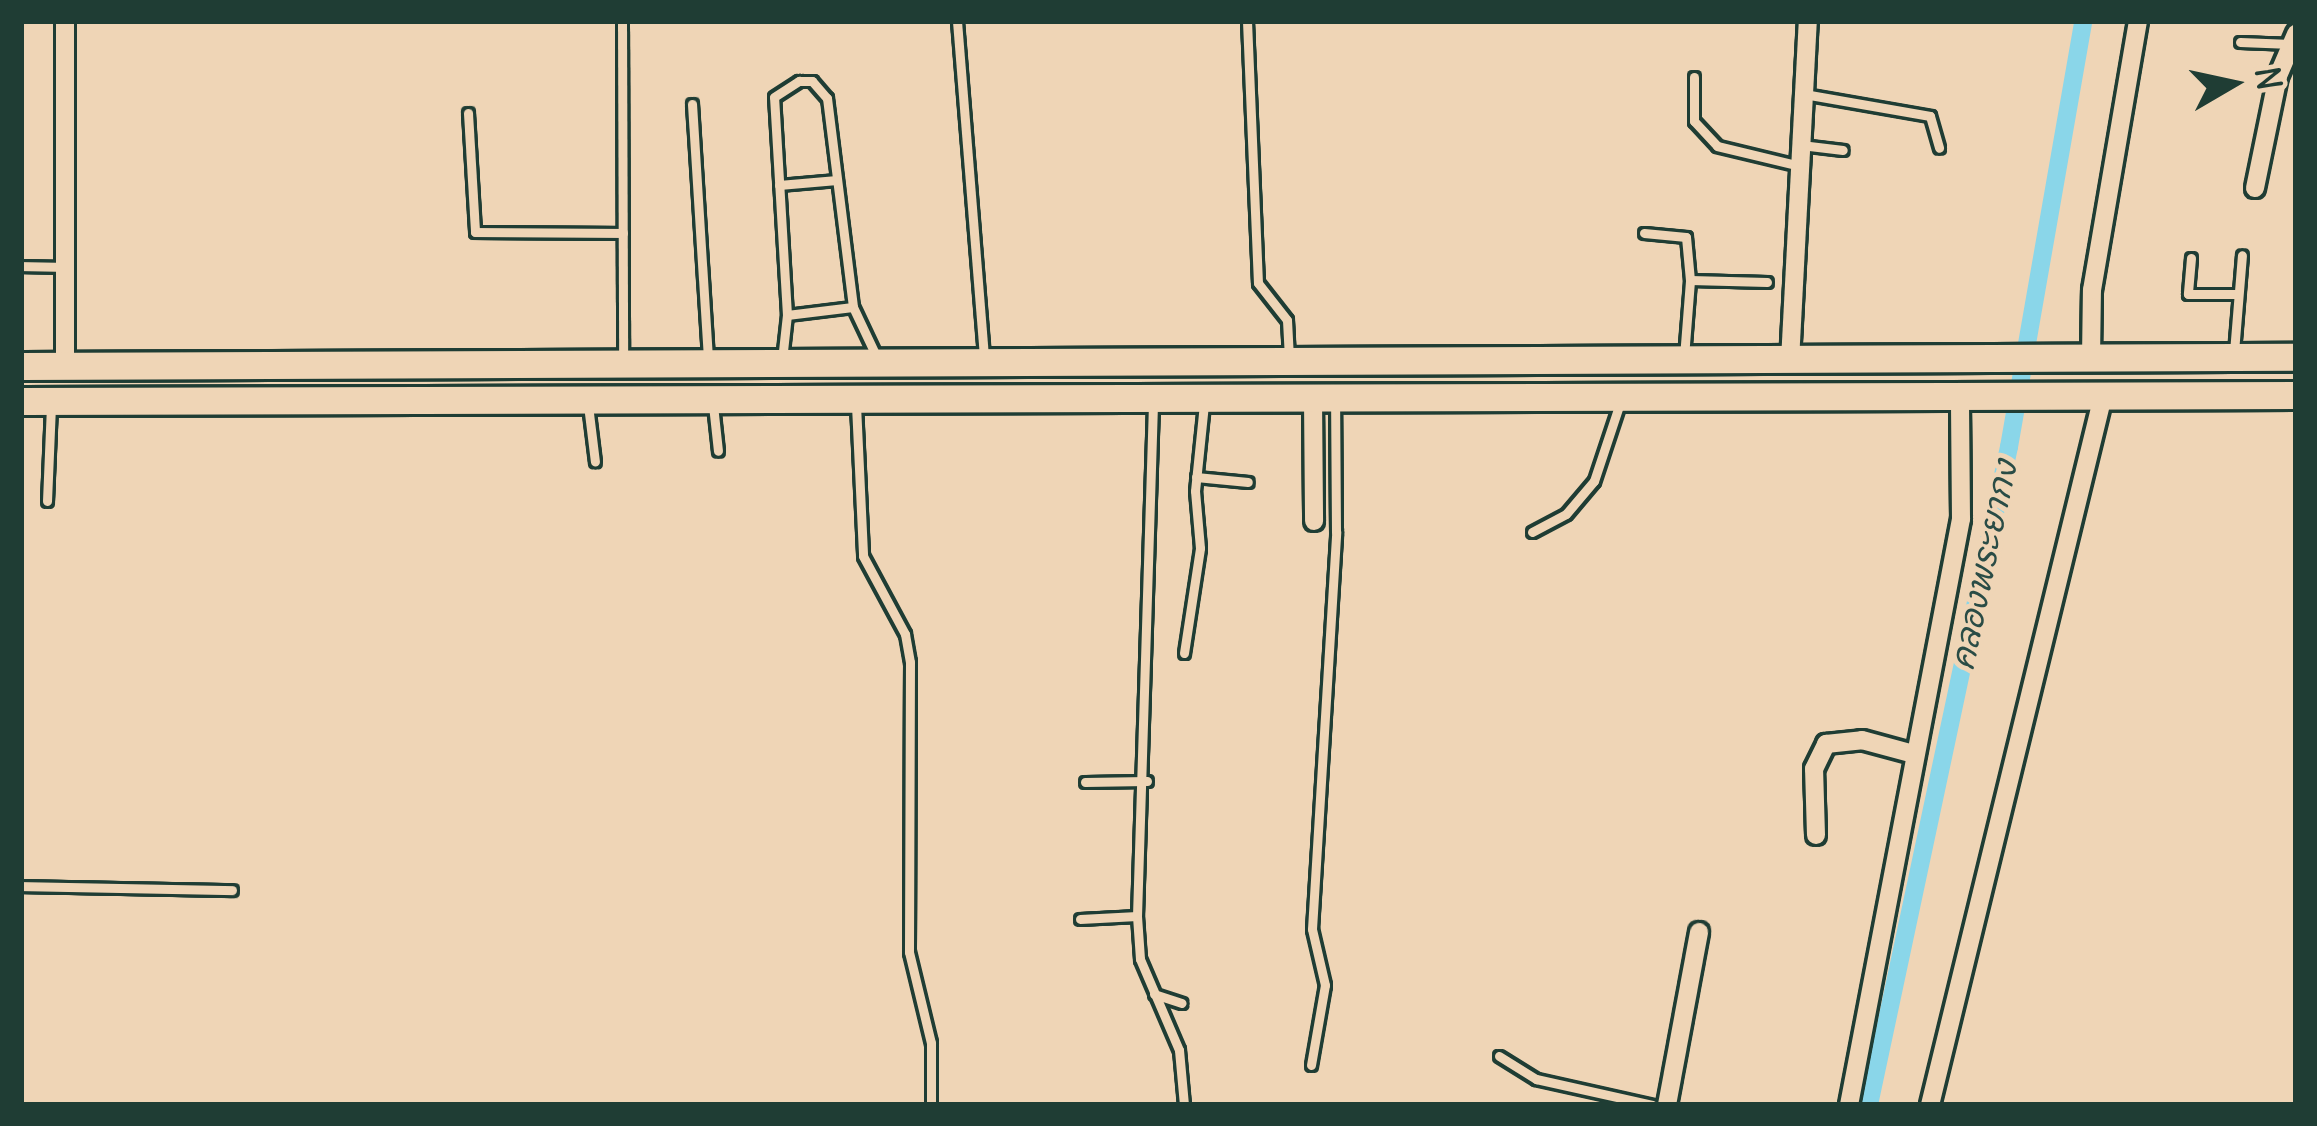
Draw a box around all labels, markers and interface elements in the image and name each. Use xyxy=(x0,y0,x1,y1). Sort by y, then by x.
north arrow xyxy=(2173,24,2293,144)
text: N xyxy=(2246,64,2291,93)
water label: คลองพระยากง xyxy=(1943,457,2025,673)

